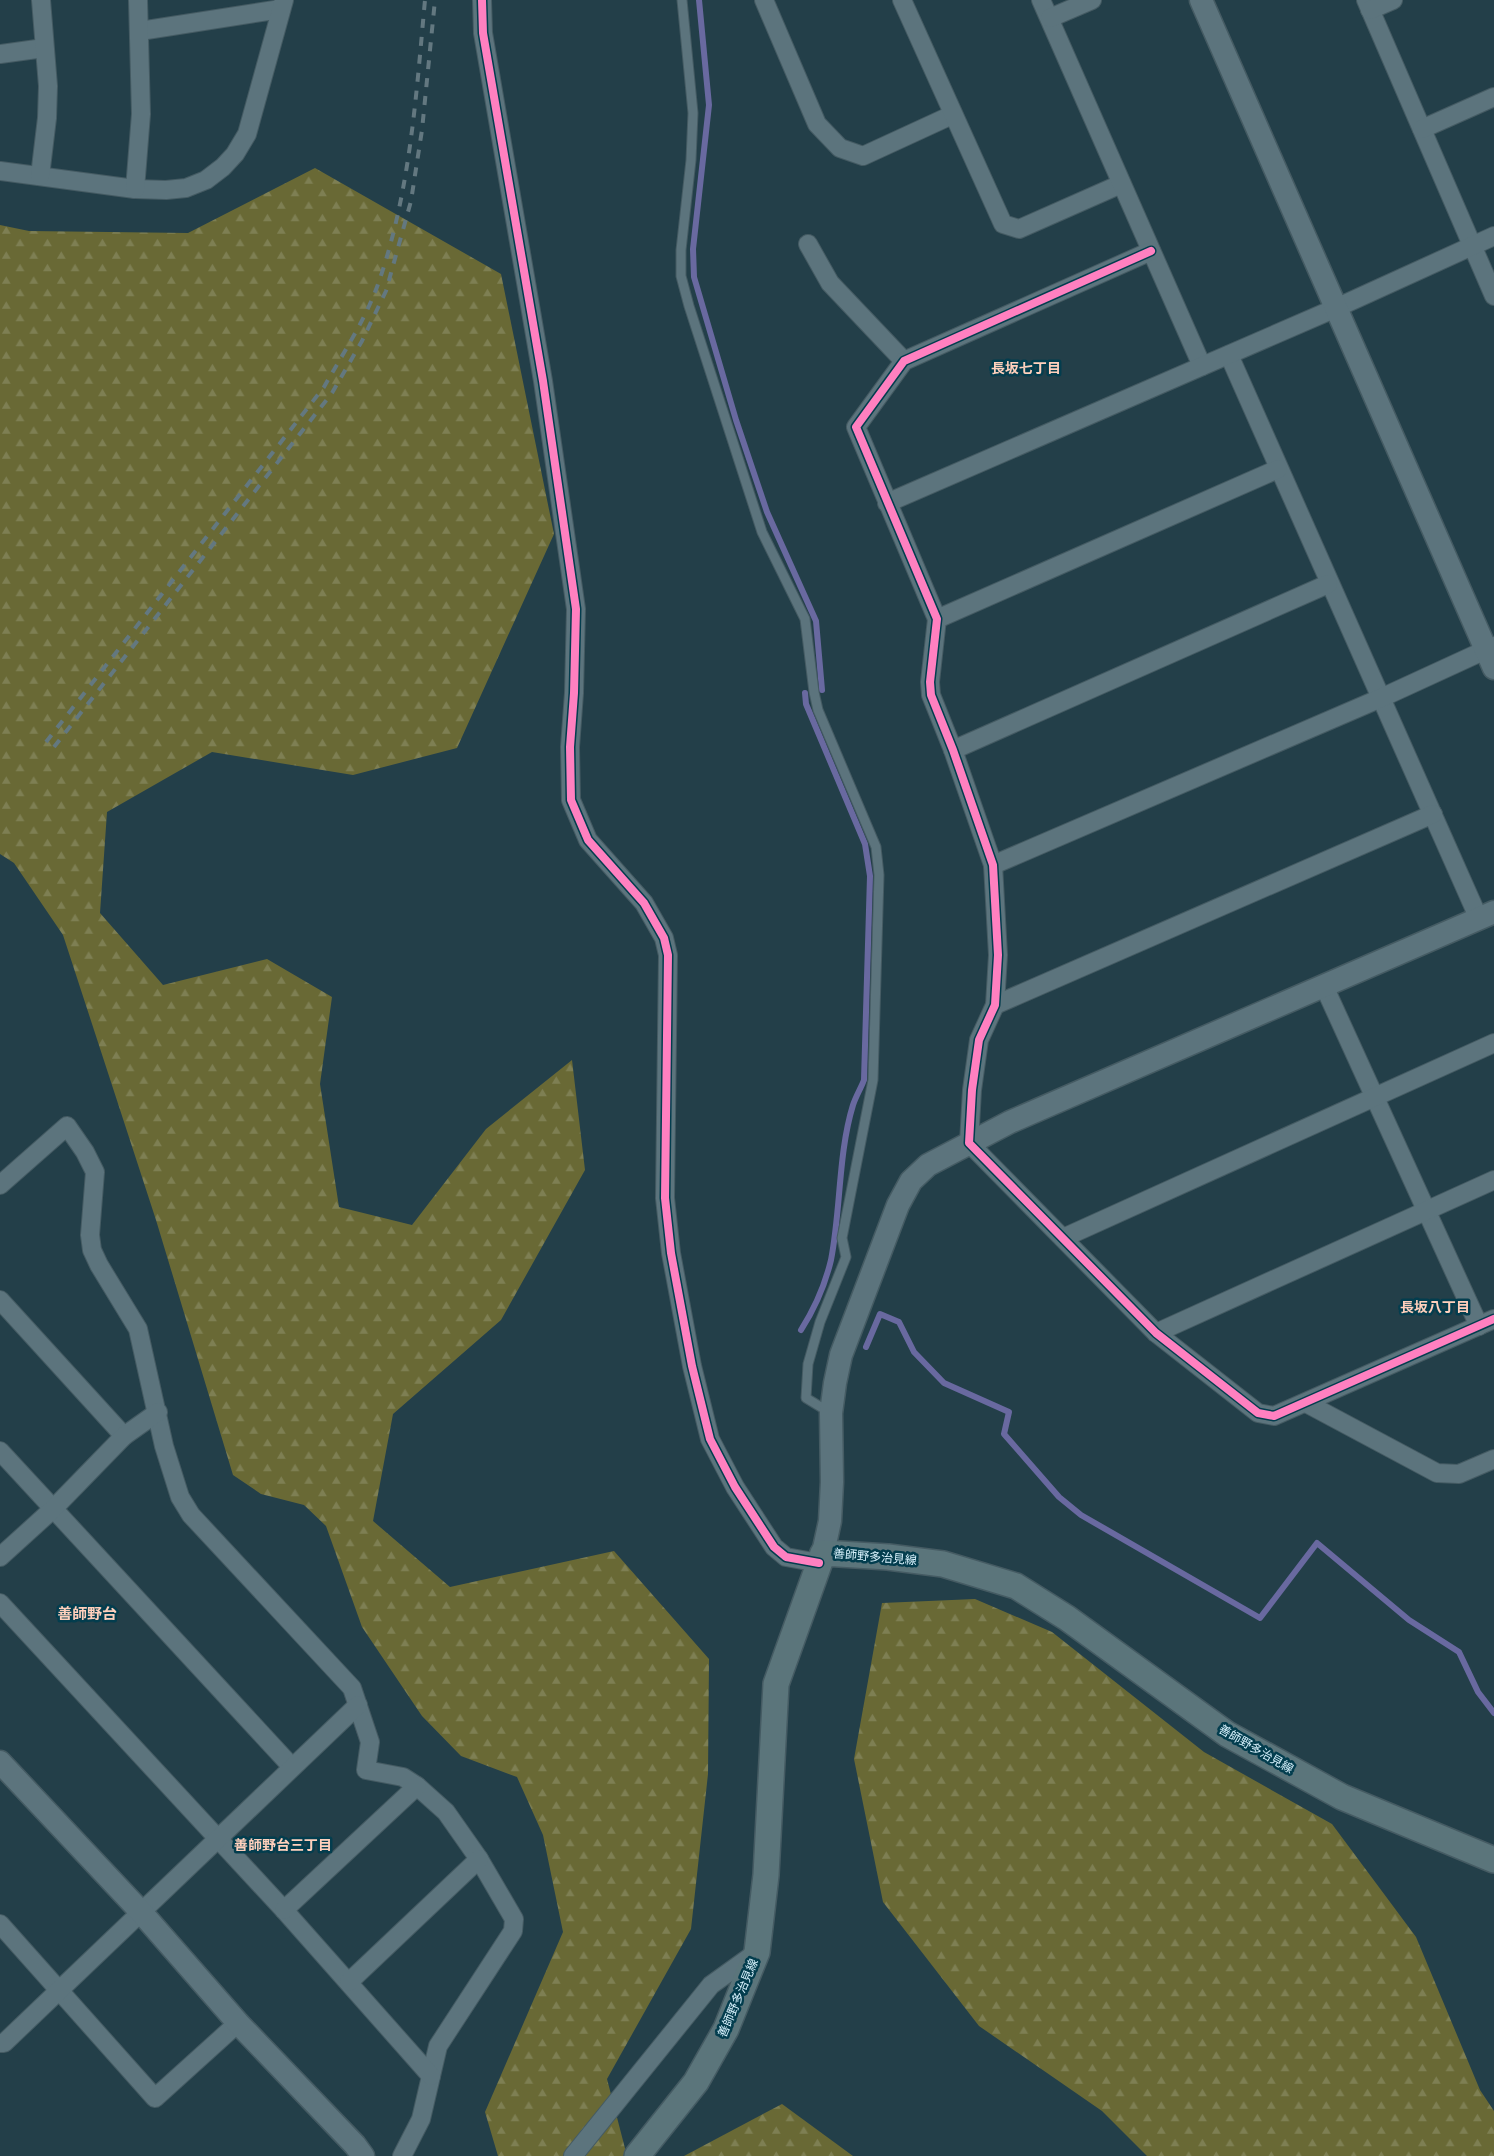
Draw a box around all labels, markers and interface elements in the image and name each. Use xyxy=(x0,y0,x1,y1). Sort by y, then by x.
district label: 長坂七丁目 xyxy=(991,360,1061,377)
district label: 長坂八丁目 xyxy=(1400,1299,1470,1316)
street label: 善師野多治見線 xyxy=(833,1546,917,1568)
district label: 善師野台 xyxy=(57,1605,117,1623)
street label: 善師野多治見線 xyxy=(1216,1722,1296,1776)
district label: 善師野台三丁目 xyxy=(234,1837,332,1854)
street label: 善師野多治見線 xyxy=(715,1957,761,2039)

